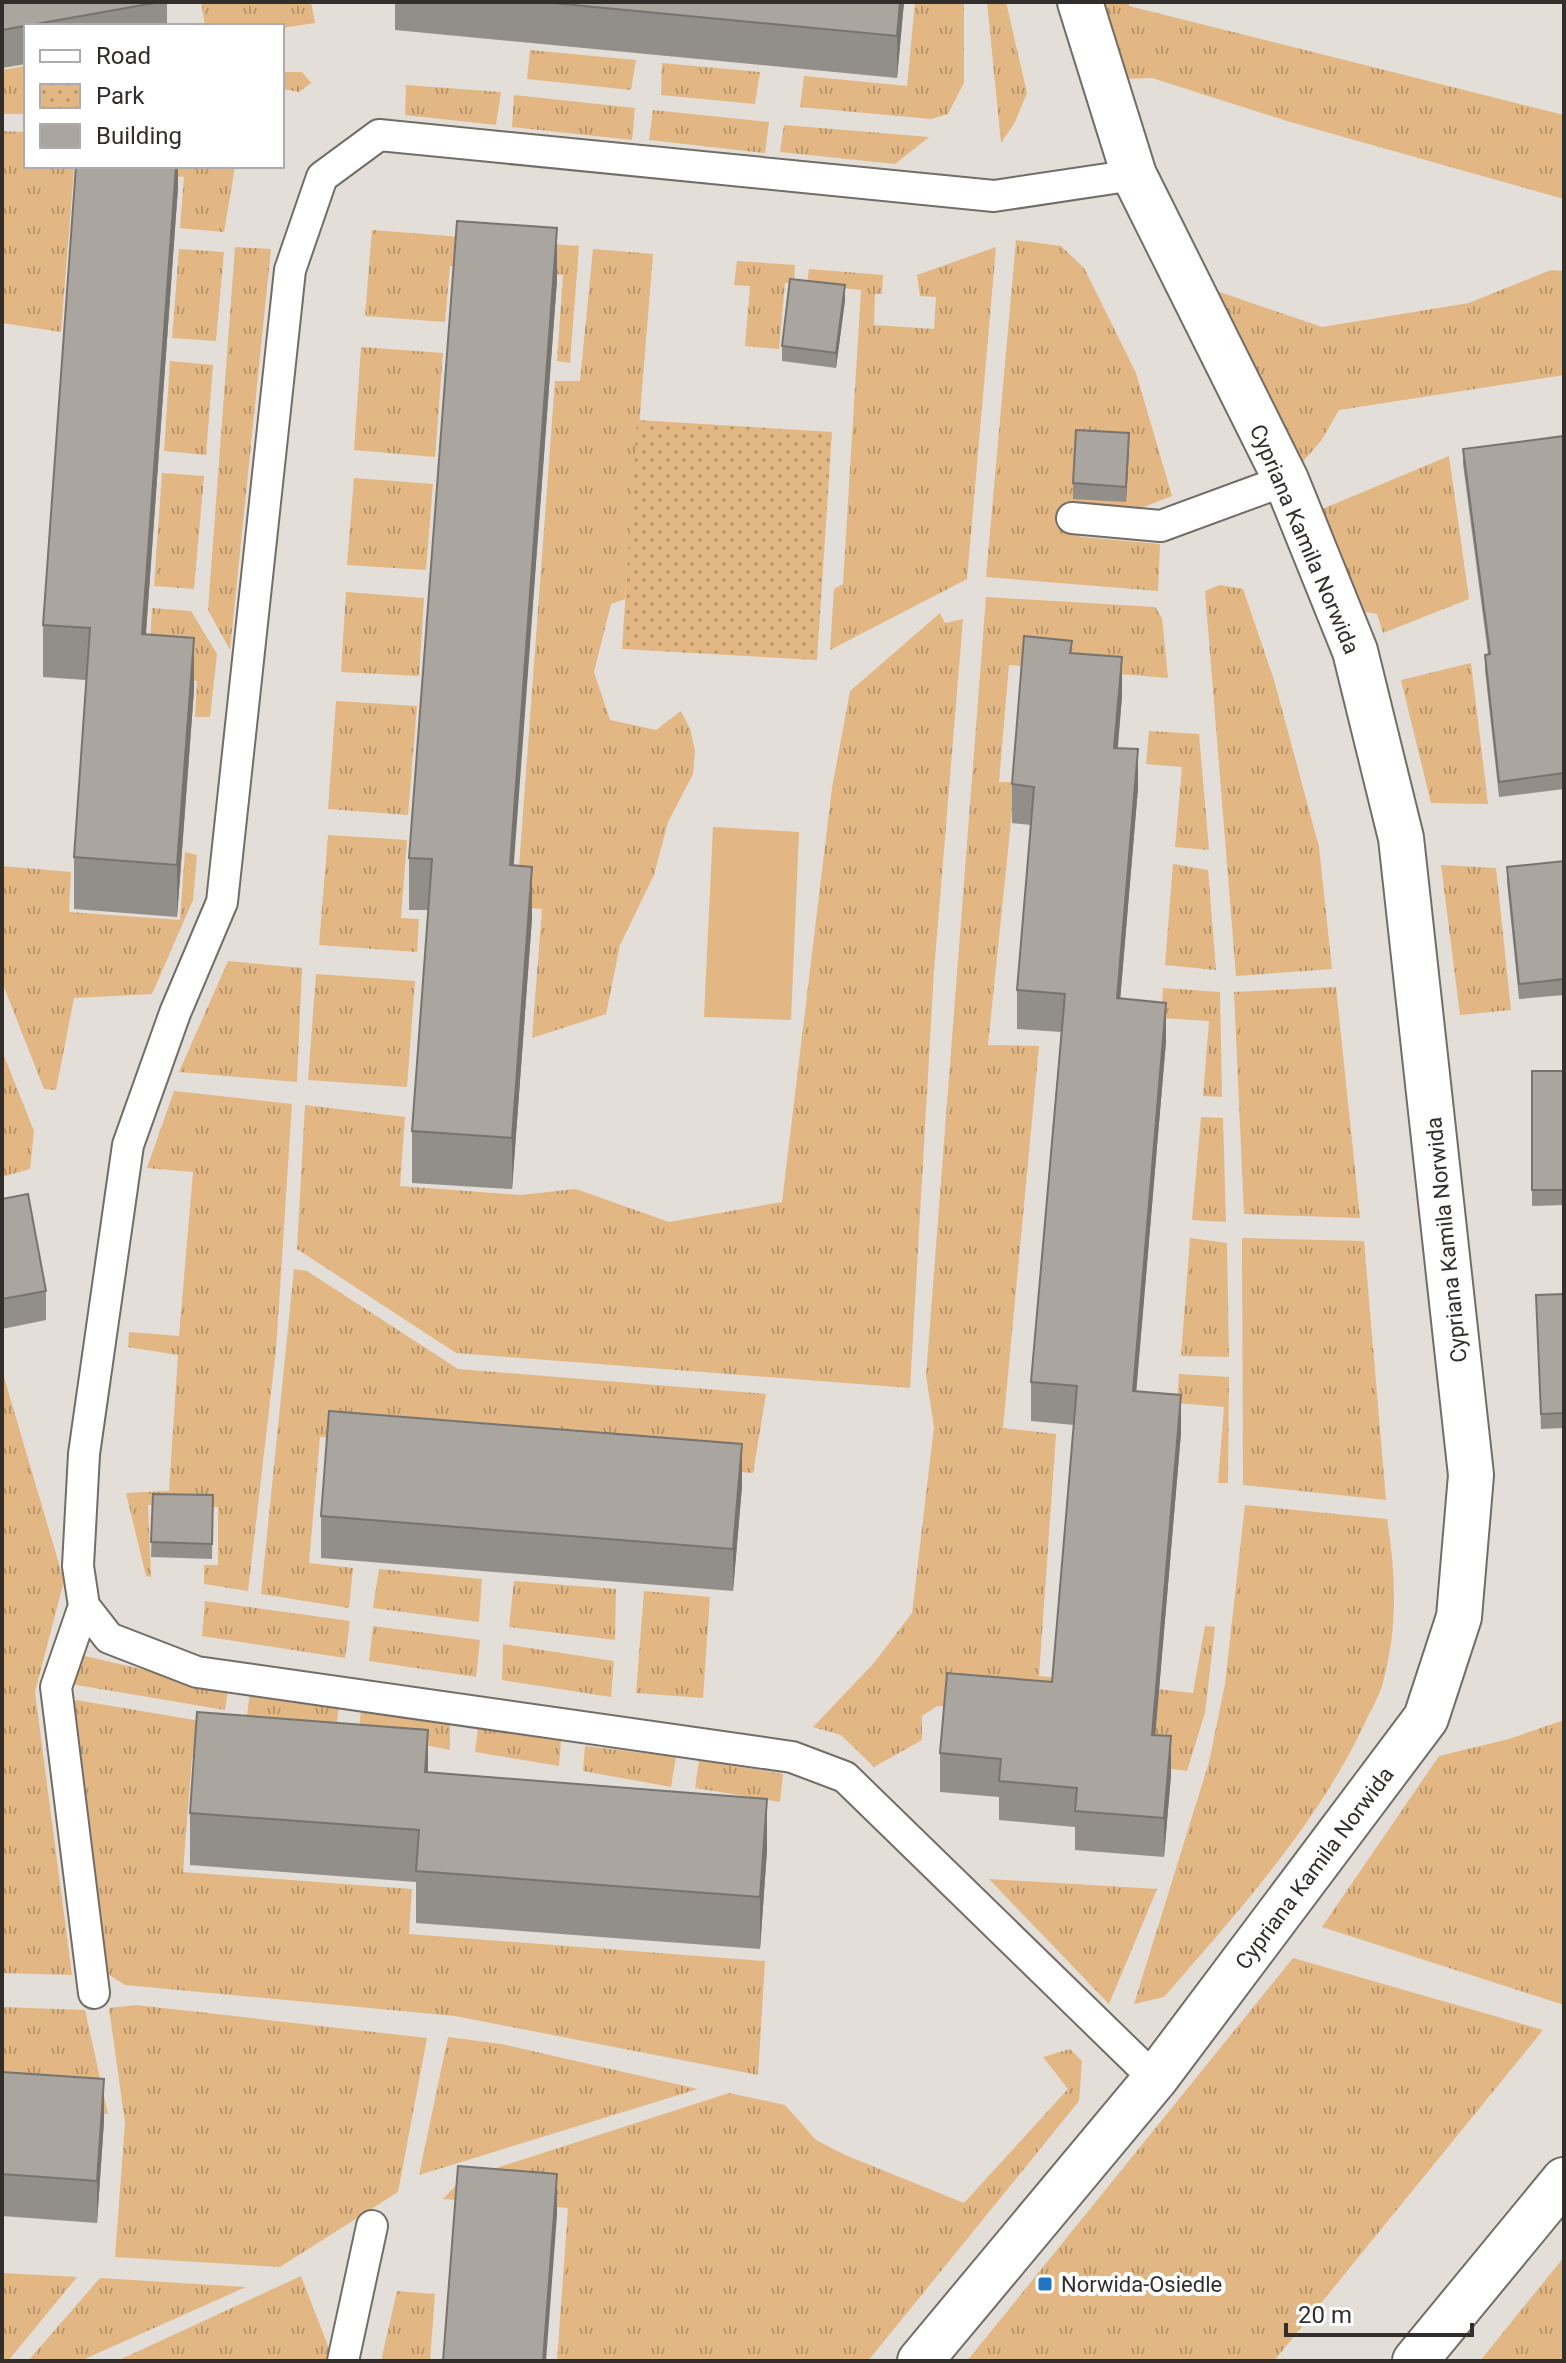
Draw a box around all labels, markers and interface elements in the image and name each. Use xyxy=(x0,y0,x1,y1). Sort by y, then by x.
legend xyxy=(24,24,284,168)
text: Road xyxy=(96,42,151,70)
text: Park xyxy=(96,82,145,110)
text: Building xyxy=(96,122,182,150)
street label: Cypriana Kamila Norwida xyxy=(1245,421,1364,658)
street label: Cypriana Kamila Norwida xyxy=(1421,1116,1472,1364)
street label: Cypriana Kamila Norwida xyxy=(1230,1762,1399,1974)
place label: Norwida-Osiedle xyxy=(1061,2272,1222,2297)
marker: Norwida-Osiedle xyxy=(1036,2275,1054,2293)
scale bar xyxy=(1286,2287,1472,2337)
text: 20 m xyxy=(1298,2301,1352,2329)

